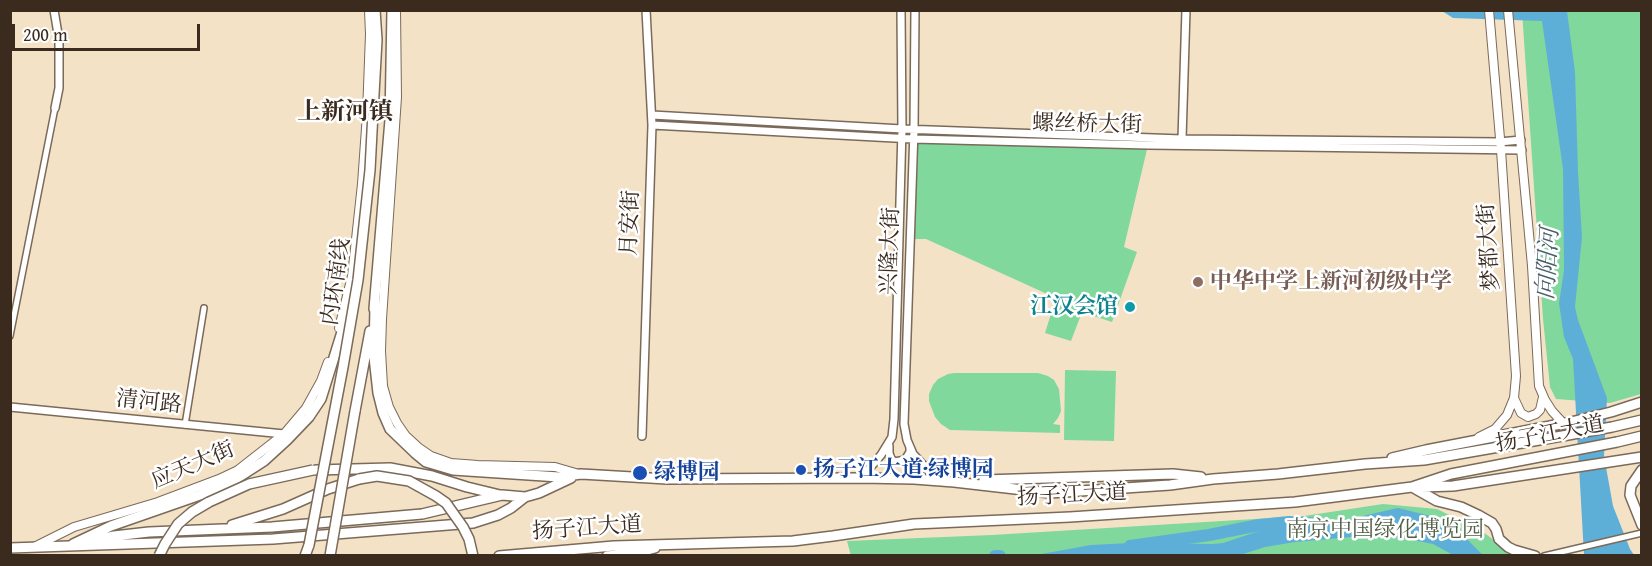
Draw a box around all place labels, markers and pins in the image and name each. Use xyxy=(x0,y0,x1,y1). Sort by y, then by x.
place label: 中华中学上新河初级中学 xyxy=(1210,269,1452,295)
marker: 中华中学上新河初级中学 xyxy=(1191,275,1205,289)
place label: 江汉会馆 xyxy=(1030,294,1118,320)
marker: 江汉会馆 xyxy=(1123,300,1137,314)
place label: 扬子江大道·绿博园 xyxy=(813,457,994,483)
place label: 绿博园 xyxy=(654,460,720,486)
marker: 扬子江大道·绿博园 xyxy=(794,463,808,477)
marker: 绿博园 xyxy=(631,464,649,482)

